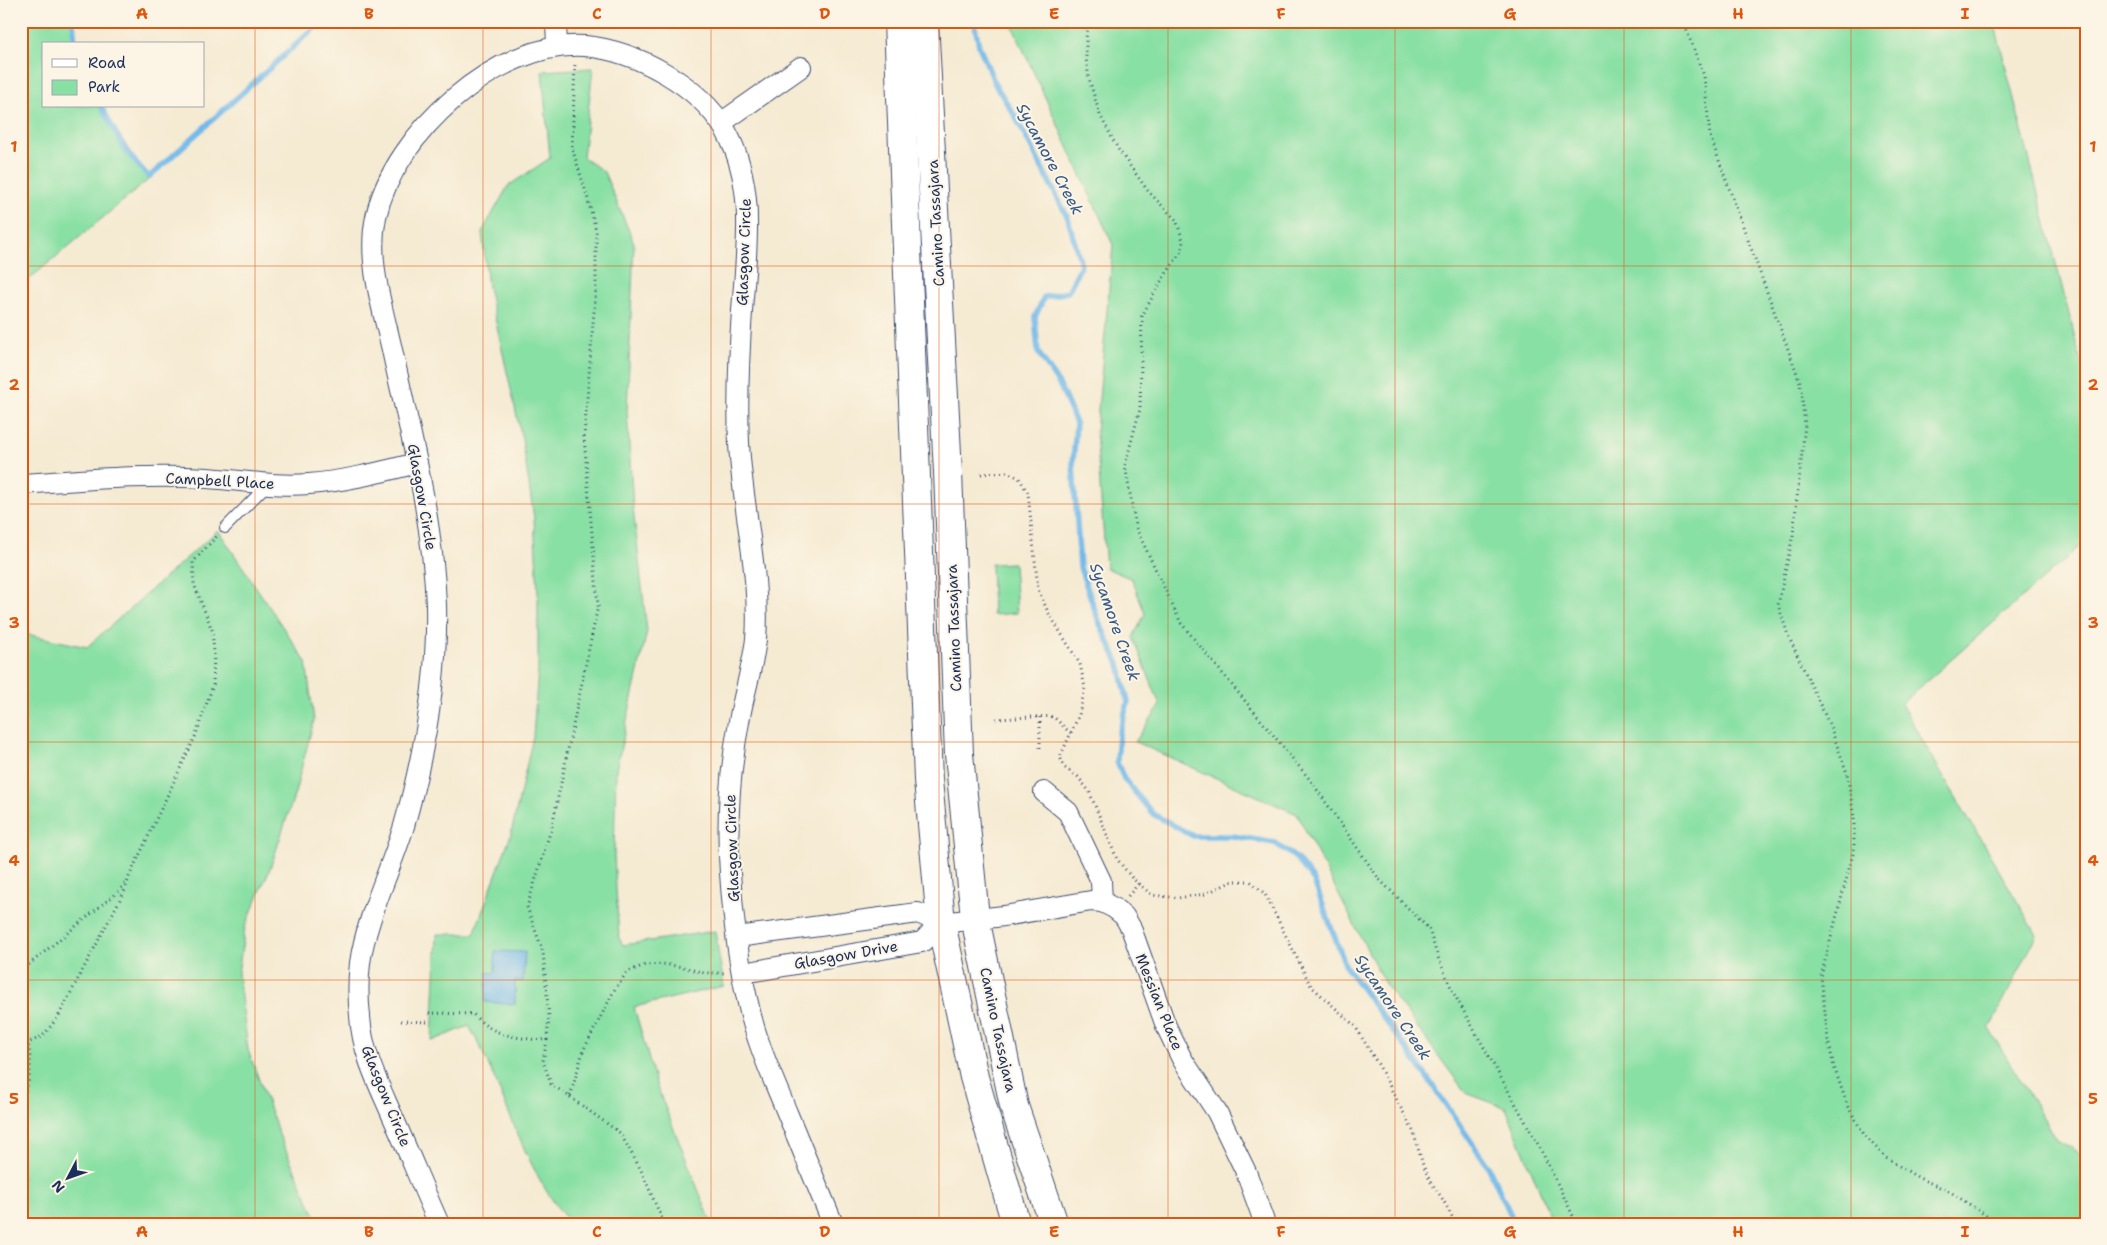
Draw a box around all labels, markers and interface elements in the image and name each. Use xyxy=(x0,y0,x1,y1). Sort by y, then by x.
text: A xyxy=(136,3,148,24)
text: B xyxy=(364,3,374,24)
text: C xyxy=(592,3,602,24)
text: D xyxy=(819,3,831,24)
text: E xyxy=(1049,3,1059,24)
text: F xyxy=(1276,3,1286,24)
text: G xyxy=(1504,3,1517,24)
text: H xyxy=(1732,3,1744,24)
text: I xyxy=(1961,3,1970,24)
legend xyxy=(42,42,205,108)
text: Road xyxy=(88,53,126,73)
text: Park xyxy=(88,77,120,97)
water label: Sycamore Creek xyxy=(1012,99,1088,219)
text: 1 xyxy=(10,136,18,157)
text: 1 xyxy=(2089,136,2097,157)
street label: Camino Tassajara xyxy=(923,158,949,287)
street label: Glasgow Circle xyxy=(732,198,756,306)
text: 2 xyxy=(8,374,20,395)
text: 2 xyxy=(2087,374,2099,395)
street label: Glasgow Circle xyxy=(403,442,441,552)
street label: Campbell Place xyxy=(165,468,275,494)
water label: Sycamore Creek xyxy=(1085,560,1145,684)
street label: Camino Tassajara xyxy=(942,563,966,692)
text: 3 xyxy=(8,612,20,633)
text: 3 xyxy=(2087,612,2099,633)
street label: Glasgow Circle xyxy=(720,794,744,902)
text: 4 xyxy=(8,850,20,871)
text: 4 xyxy=(2087,850,2099,871)
street label: Glasgow Drive xyxy=(792,936,900,974)
water label: Sycamore Creek xyxy=(1350,950,1436,1064)
street label: Messian Place xyxy=(1131,951,1187,1053)
street label: Camino Tassajara xyxy=(975,966,1021,1095)
street label: Glasgow Circle xyxy=(357,1042,415,1150)
text: 5 xyxy=(9,1088,19,1109)
text: 5 xyxy=(2088,1088,2098,1109)
north arrow xyxy=(42,1152,92,1202)
text: N xyxy=(48,1176,69,1197)
text: A xyxy=(136,1221,148,1242)
text: B xyxy=(364,1221,374,1242)
text: C xyxy=(592,1221,602,1242)
text: D xyxy=(819,1221,831,1242)
text: E xyxy=(1049,1221,1059,1242)
text: F xyxy=(1276,1221,1286,1242)
text: G xyxy=(1504,1221,1517,1242)
text: H xyxy=(1732,1221,1744,1242)
text: I xyxy=(1961,1221,1970,1242)

